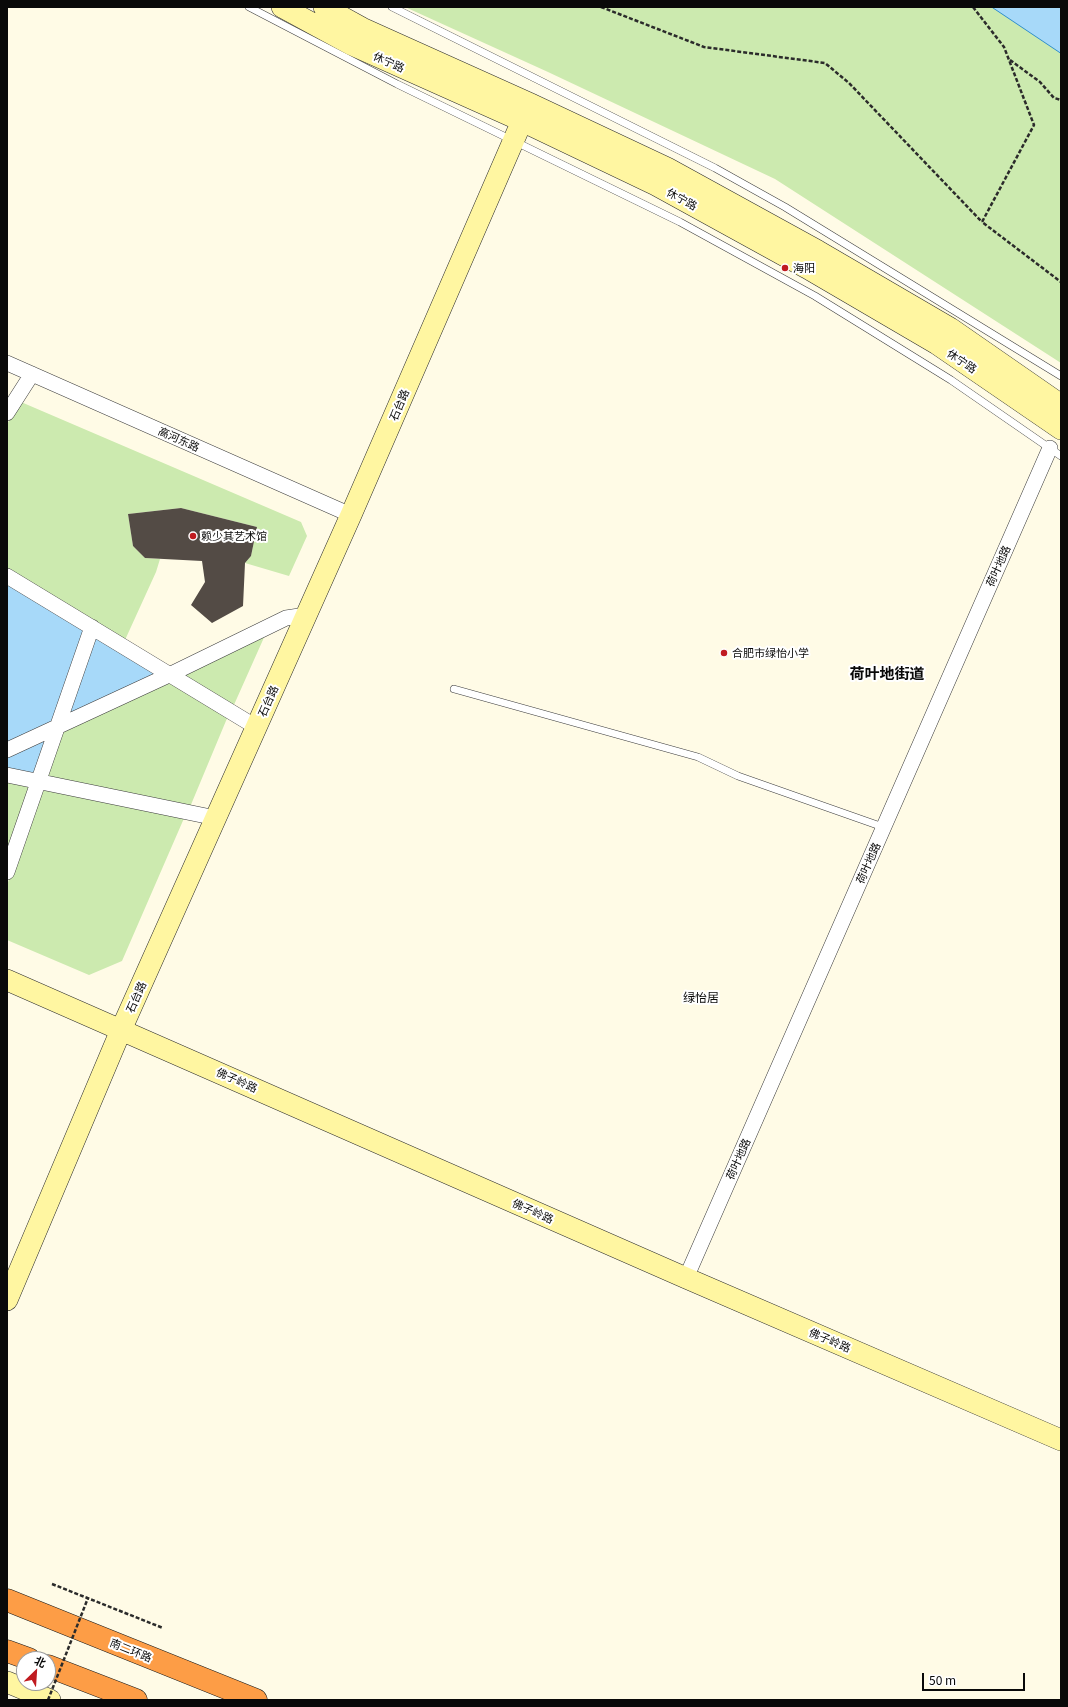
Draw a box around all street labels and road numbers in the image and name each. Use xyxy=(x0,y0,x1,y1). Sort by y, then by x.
street label: 休宁路 xyxy=(371,49,407,75)
street label: 休宁路 xyxy=(664,185,700,213)
street label: 休宁路 xyxy=(945,346,979,376)
street label: 石台路 xyxy=(386,387,412,423)
street label: 高河东路 xyxy=(156,424,202,454)
street label: 荷叶地路 xyxy=(983,543,1013,589)
street label: 石台路 xyxy=(255,683,281,719)
street label: 荷叶地路 xyxy=(853,840,883,886)
street label: 石台路 xyxy=(123,979,149,1015)
street label: 佛子岭路 xyxy=(214,1065,260,1095)
street label: 荷叶地路 xyxy=(723,1136,753,1182)
street label: 佛子岭路 xyxy=(510,1196,556,1226)
street label: 佛子岭路 xyxy=(807,1325,853,1355)
street label: 南二环路 xyxy=(108,1636,154,1664)

